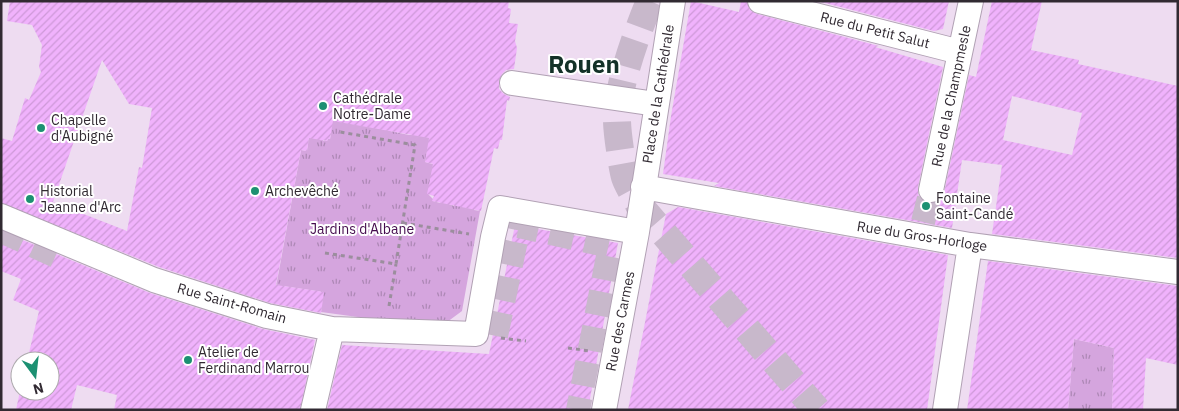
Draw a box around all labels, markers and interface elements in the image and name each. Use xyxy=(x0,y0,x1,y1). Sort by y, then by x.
street label: Rue du Petit Salut xyxy=(818,8,932,52)
street label: Place de la Cathédrale xyxy=(638,23,678,165)
street label: Rue de la Champmesle xyxy=(927,23,975,168)
district label: Rouen xyxy=(548,48,620,80)
place label: Cathédrale Notre-Dame xyxy=(333,89,411,123)
marker: Cathédrale Notre-Dame xyxy=(317,100,329,112)
place label: Chapelle d'Aubigné xyxy=(51,111,114,145)
marker: Chapelle d'Aubigné xyxy=(35,122,47,134)
place label: Historial Jeanne d'Arc xyxy=(40,182,121,216)
place label: Archevêché xyxy=(265,182,339,200)
marker: Archevêché xyxy=(249,185,261,197)
place label: Fontaine Saint-Candé xyxy=(936,189,1014,223)
marker: Historial Jeanne d'Arc xyxy=(24,193,36,205)
marker: Fontaine Saint-Candé xyxy=(920,200,932,212)
street label: Rue du Gros-Horloge xyxy=(856,217,989,255)
park label: Jardins d'Albane xyxy=(310,220,414,238)
street label: Rue des Carmes xyxy=(601,269,639,373)
street label: Rue Saint-Romain xyxy=(175,279,289,327)
place label: Atelier de Ferdinand Marrou xyxy=(198,343,309,377)
north arrow xyxy=(10,351,60,401)
marker: Atelier de Ferdinand Marrou xyxy=(182,354,194,366)
text: N xyxy=(31,379,46,399)

